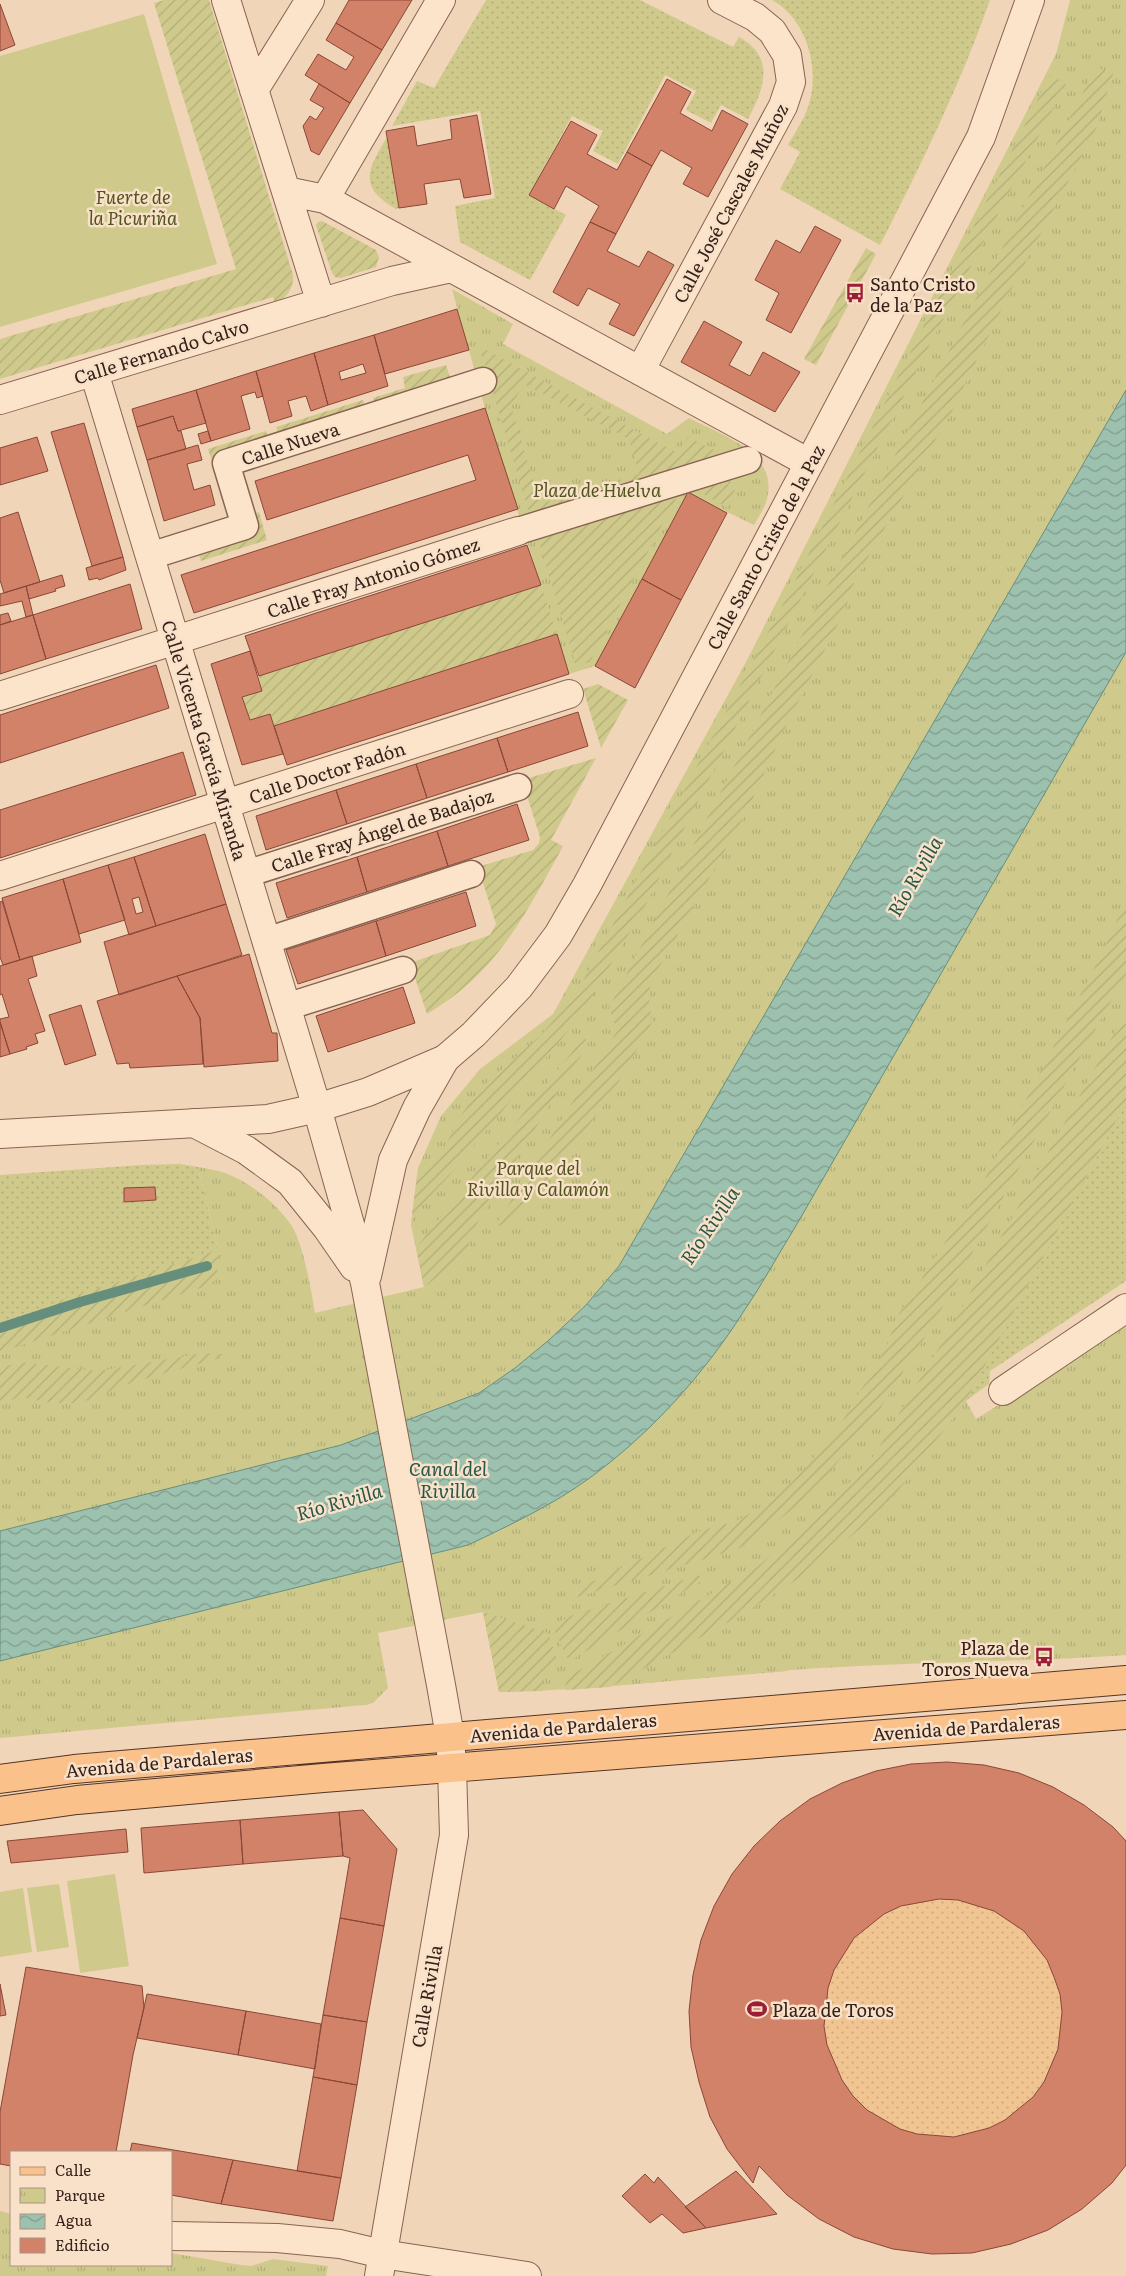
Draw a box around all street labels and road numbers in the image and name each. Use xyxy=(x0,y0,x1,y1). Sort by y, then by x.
street label: Calle José Cascales Muñoz xyxy=(666,98,794,308)
street label: Calle Fernando Calvo xyxy=(70,312,252,390)
street label: Calle Nueva xyxy=(237,414,343,472)
street label: Calle Santo Cristo de la Paz xyxy=(699,440,831,654)
street label: Calle Fray Antonio Gómez xyxy=(263,530,483,624)
street label: Calle Vicenta García Miranda xyxy=(156,617,255,864)
street label: Calle Doctor Fadón xyxy=(245,734,409,810)
street label: Calle Fray Ángel de Badajoz xyxy=(267,781,497,879)
street label: Avenida de Pardaleras xyxy=(468,1705,658,1749)
street label: Avenida de Pardaleras xyxy=(871,1707,1061,1747)
street label: Avenida de Pardaleras xyxy=(64,1740,254,1784)
street label: Calle Rivilla xyxy=(404,1942,448,2049)

